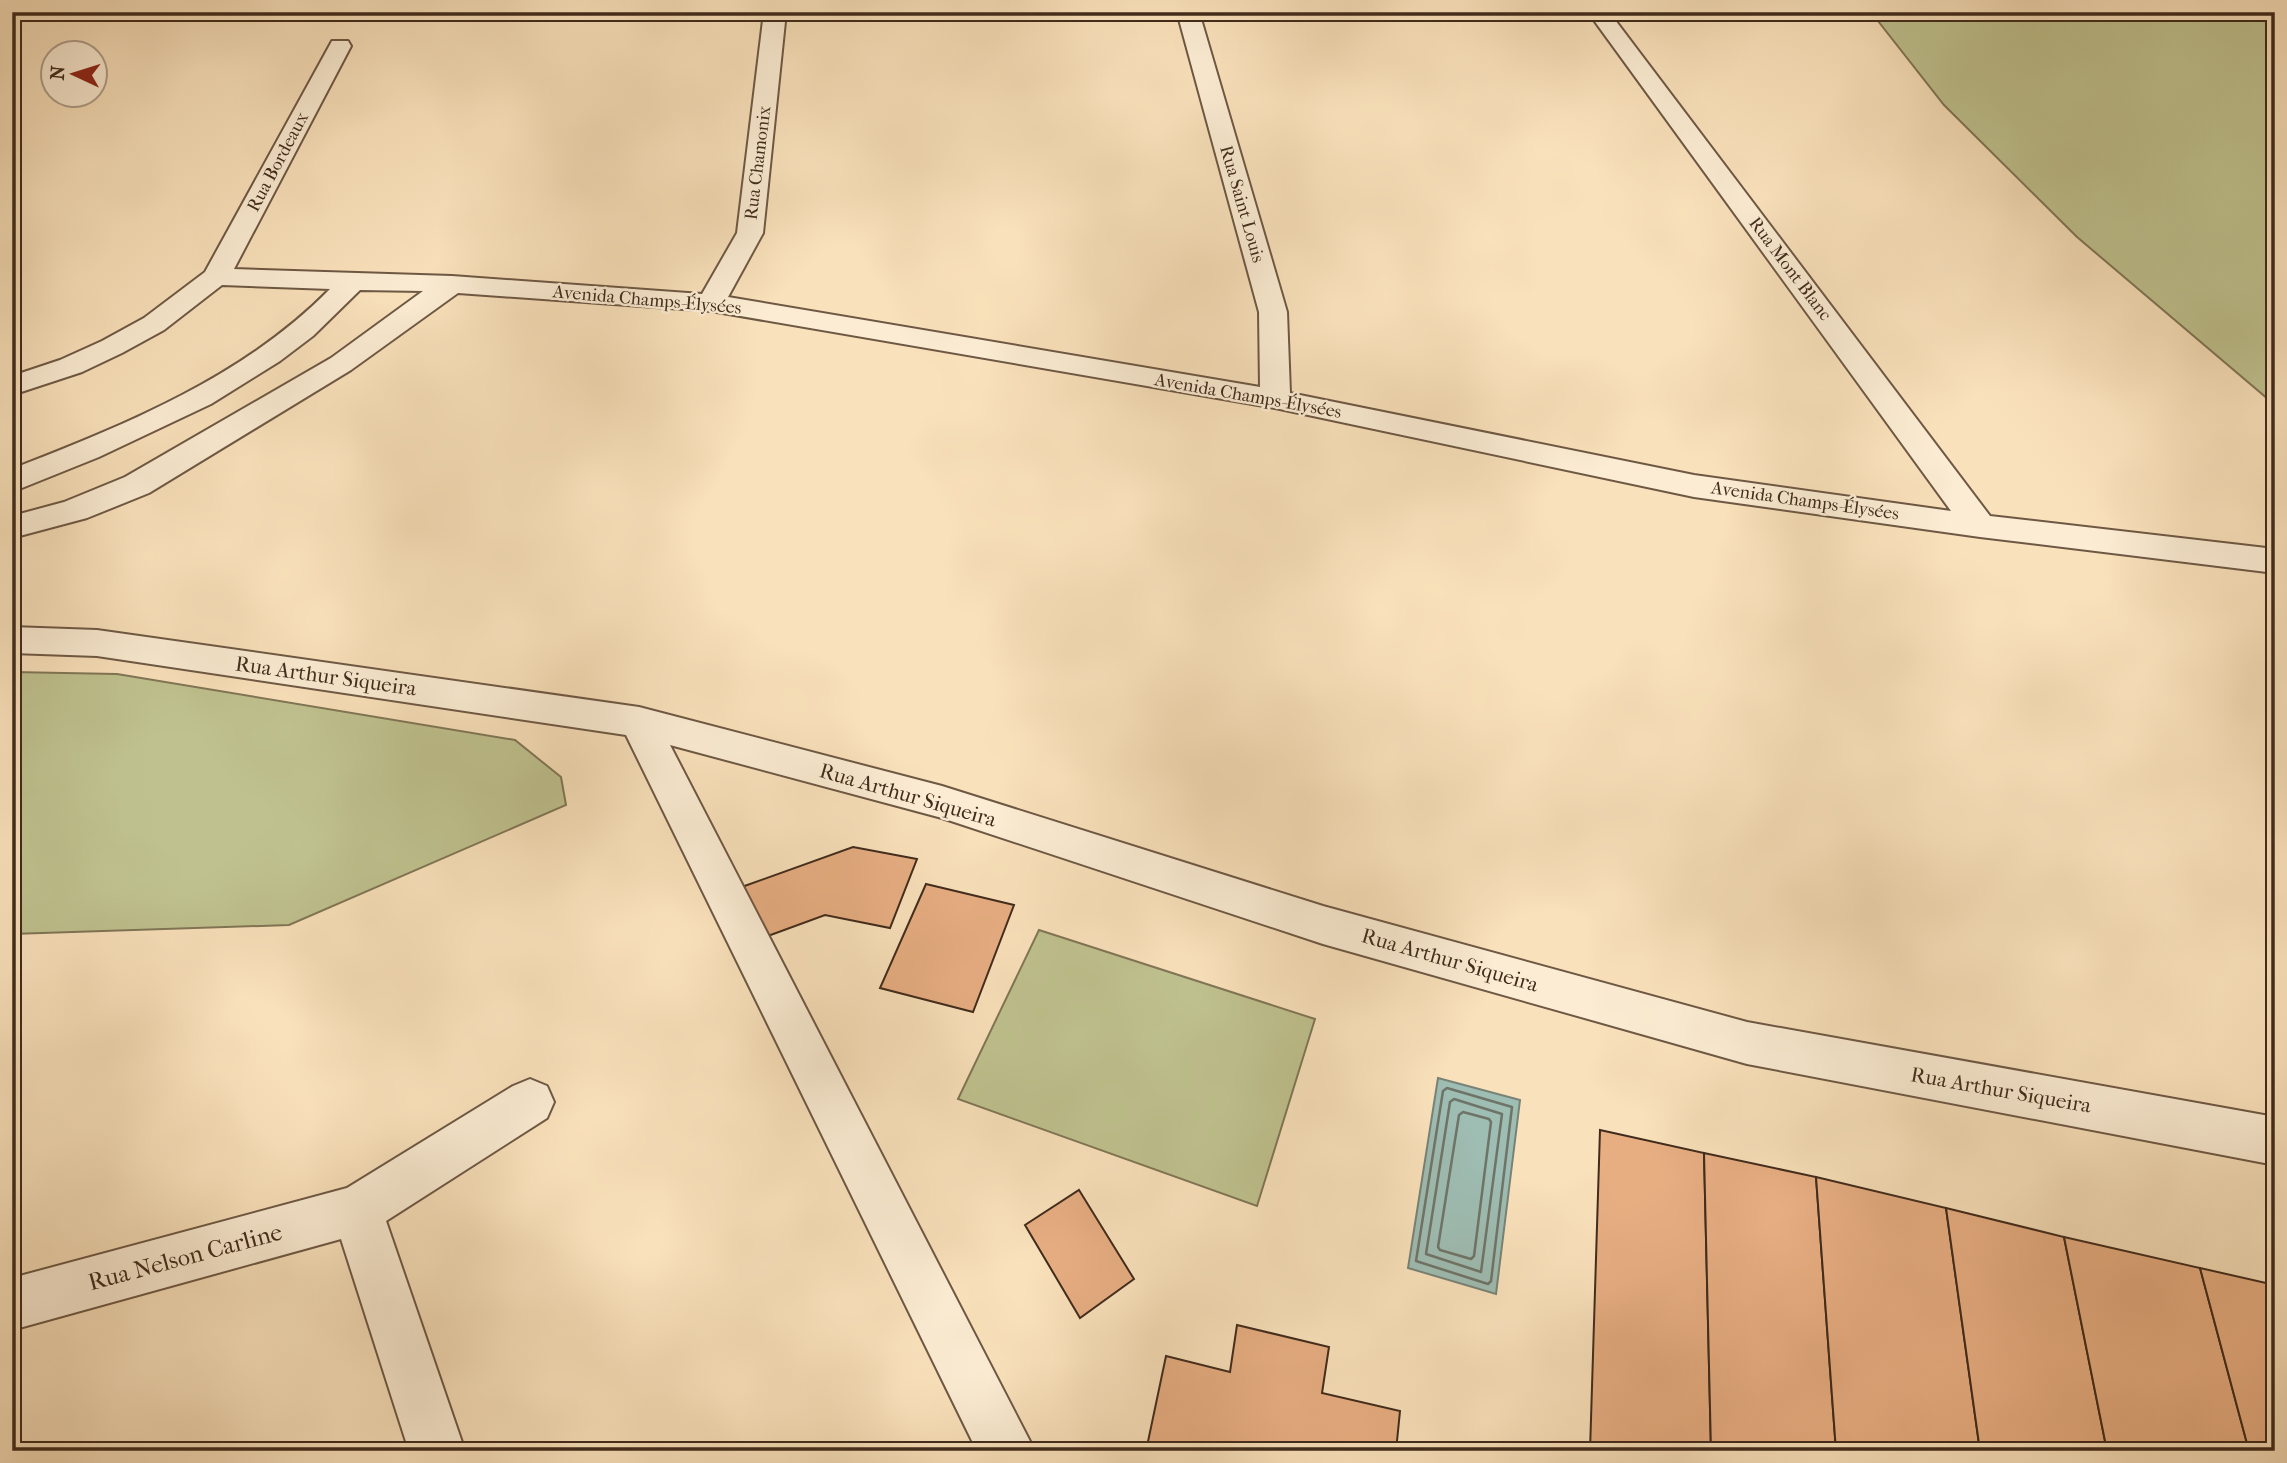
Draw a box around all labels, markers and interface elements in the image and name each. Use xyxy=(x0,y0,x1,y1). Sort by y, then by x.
north arrow xyxy=(38,38,108,108)
text: N xyxy=(47,64,70,81)
street label: Rua Chamonix xyxy=(741,104,775,221)
street label: Rua Bordeaux xyxy=(243,108,313,215)
street label: Rua Saint Louis xyxy=(1215,143,1269,265)
street label: Rua Mont Blanc xyxy=(1744,213,1836,325)
street label: Avenida Champs-Élysées xyxy=(551,280,743,319)
street label: Avenida Champs-Élysées xyxy=(1152,368,1344,423)
street label: Avenida Champs-Élysées xyxy=(1709,476,1901,525)
street label: Rua Arthur Siqueira xyxy=(234,651,418,701)
street label: Rua Arthur Siqueira xyxy=(817,758,999,832)
street label: Rua Arthur Siqueira xyxy=(1359,923,1541,997)
street label: Rua Arthur Siqueira xyxy=(1909,1062,2093,1118)
street label: Rua Nelson Carline xyxy=(85,1218,285,1296)

